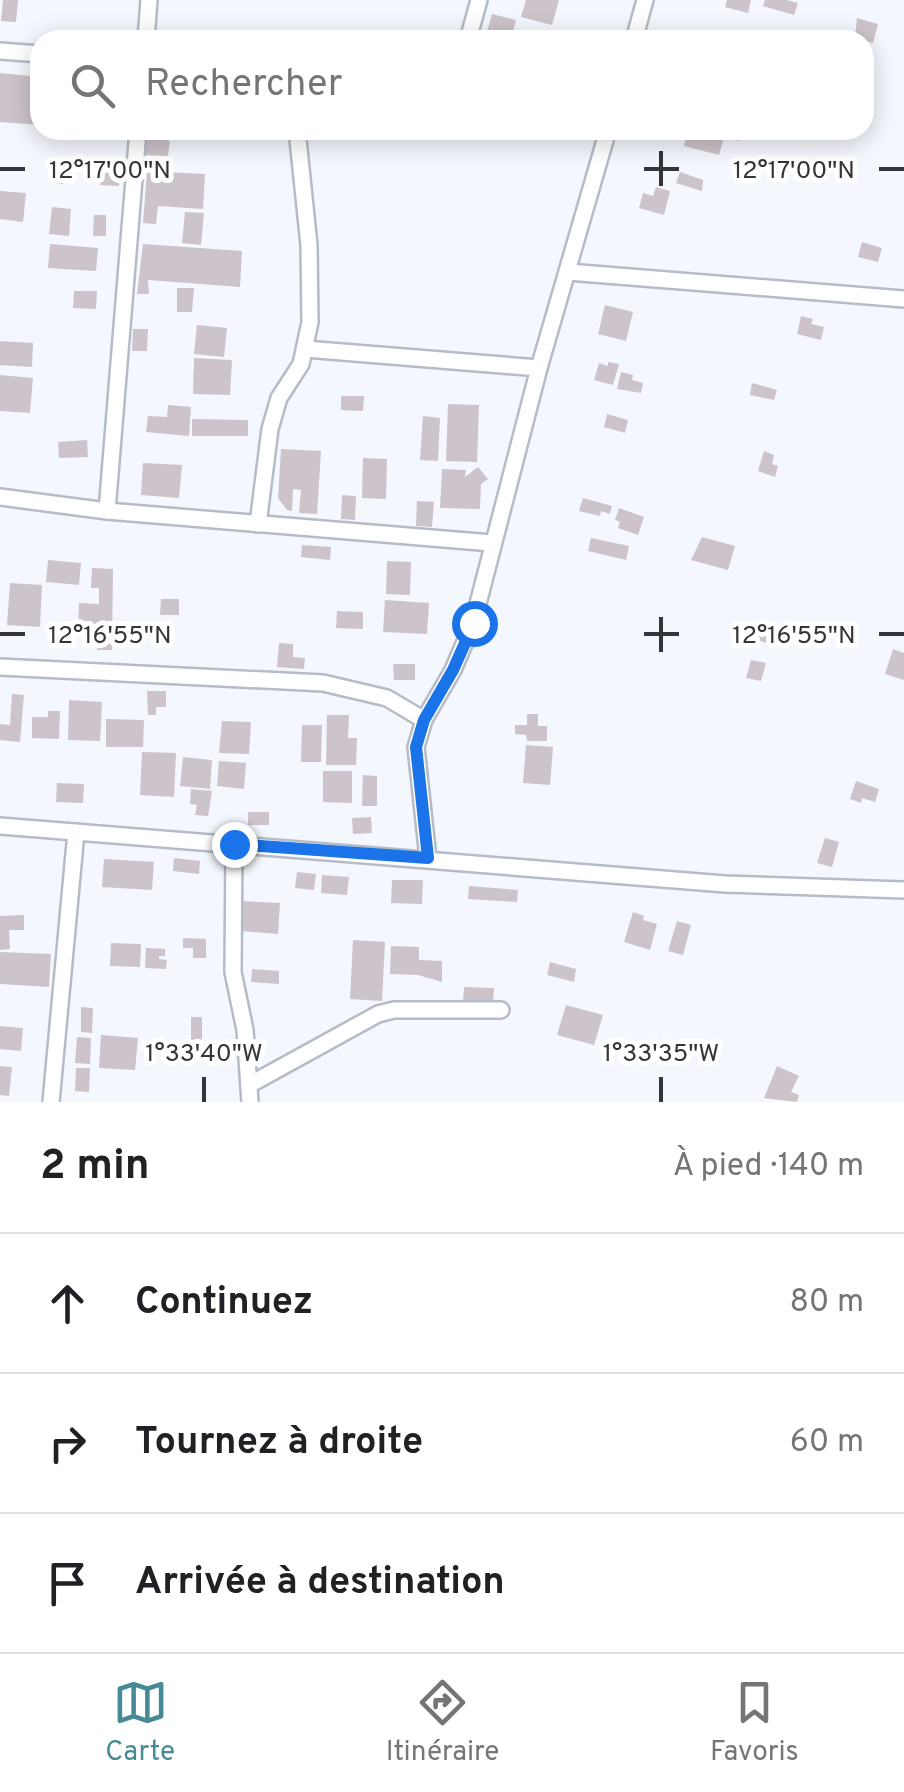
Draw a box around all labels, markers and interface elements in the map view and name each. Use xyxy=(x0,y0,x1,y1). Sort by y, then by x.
search box xyxy=(30,30,874,140)
icon: search xyxy=(65,58,120,113)
text: Rechercher xyxy=(145,61,343,110)
text: 12°17'00"N xyxy=(49,156,171,188)
text: 12°17'00"N xyxy=(733,156,855,188)
route start xyxy=(452,601,498,647)
text: 12°16'55"N xyxy=(48,621,172,653)
text: 12°16'55"N xyxy=(732,621,856,653)
route end xyxy=(212,822,258,868)
text: 1°33'40"W xyxy=(145,1039,263,1071)
text: 1°33'35"W xyxy=(603,1039,719,1071)
text: 2 min xyxy=(40,1141,150,1194)
text: À pied · 140 m xyxy=(673,1147,864,1187)
icon: ahead xyxy=(40,1276,95,1331)
text: Continuez xyxy=(135,1279,313,1328)
text: 80 m xyxy=(790,1283,864,1323)
icon: right xyxy=(40,1416,95,1471)
text: Tournez à droite xyxy=(135,1419,423,1468)
text: 60 m xyxy=(790,1423,864,1463)
icon: arrive xyxy=(40,1556,95,1611)
text: Arrivée à destination xyxy=(135,1559,505,1608)
tab: Carte xyxy=(105,1675,175,1771)
tab: Itinéraire xyxy=(386,1675,499,1771)
tab: Favoris xyxy=(710,1675,799,1771)

